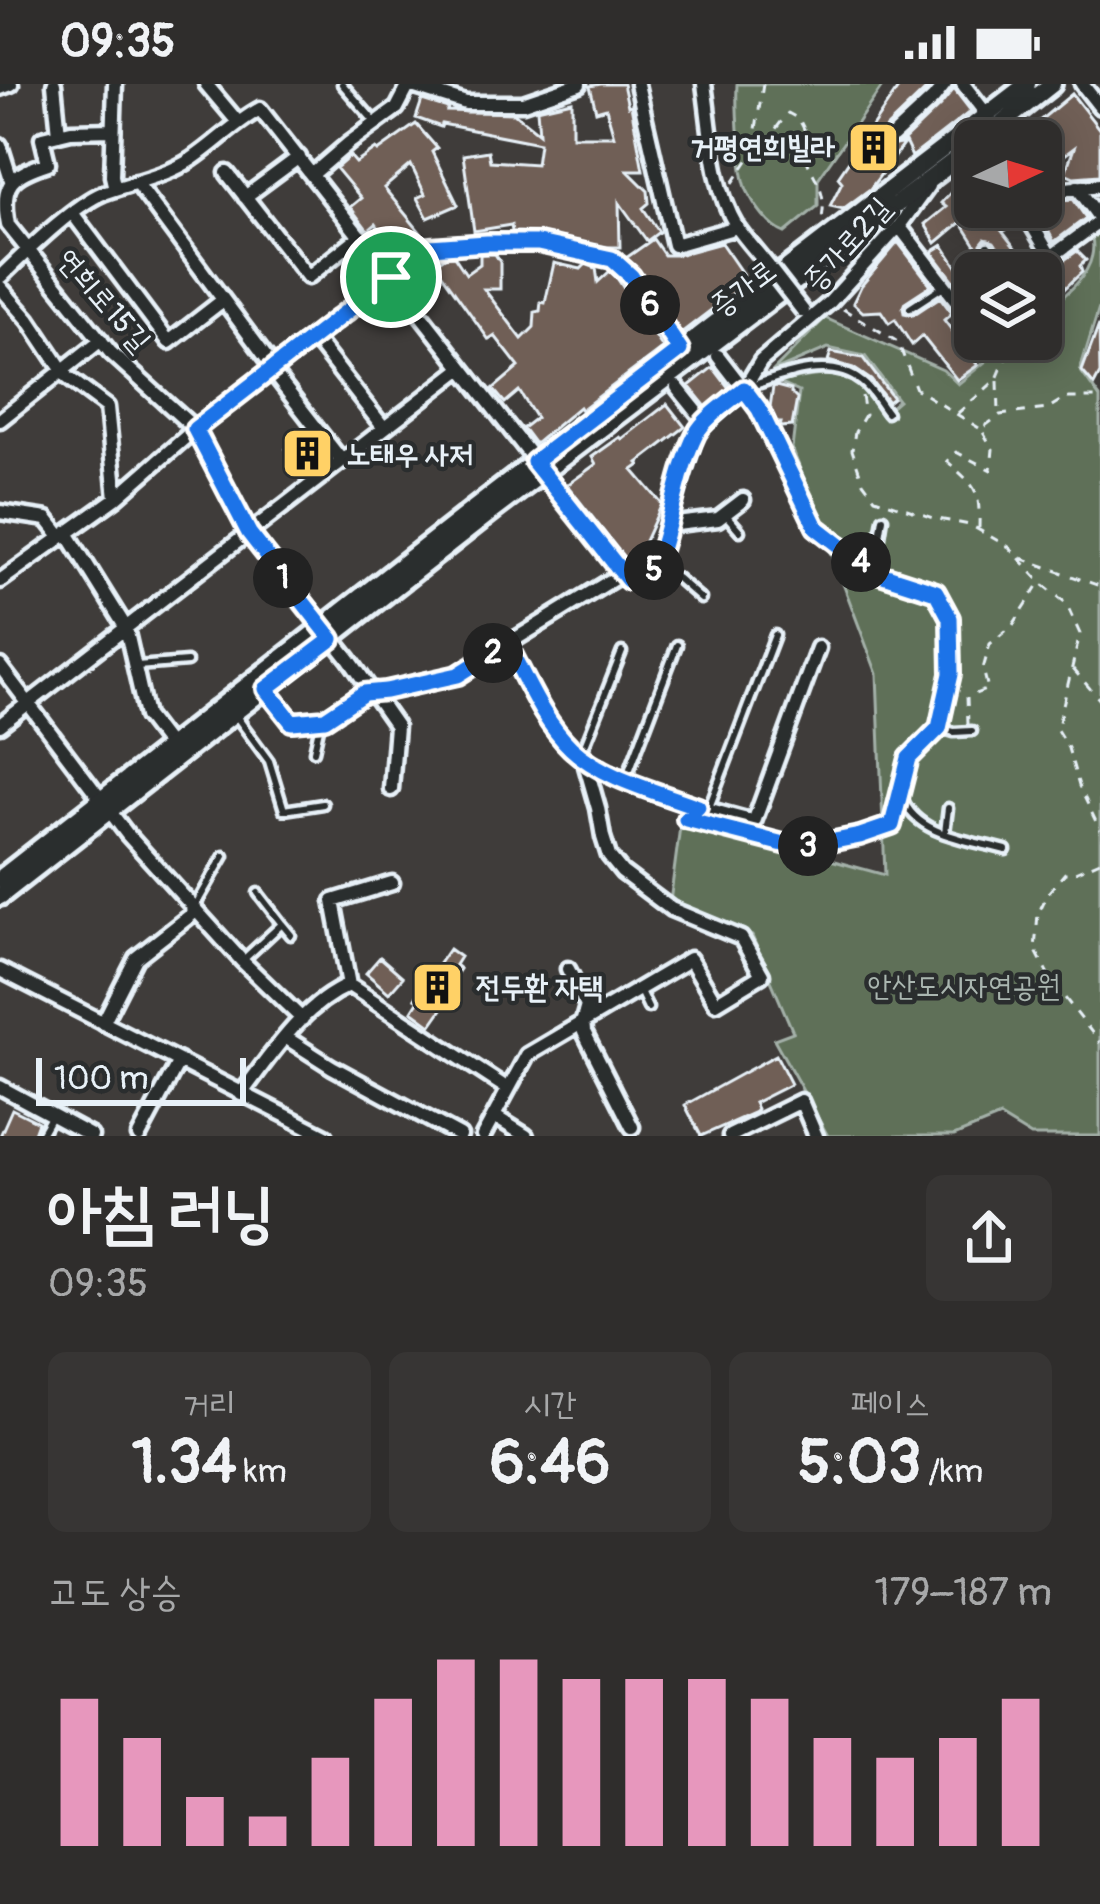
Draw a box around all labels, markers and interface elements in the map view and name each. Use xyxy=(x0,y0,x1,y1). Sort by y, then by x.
text: 09:35 xyxy=(60,14,175,70)
building icon: 거평연희빌라 xyxy=(846,119,902,175)
north arrow xyxy=(954,120,1062,228)
map controls xyxy=(954,120,1062,360)
place label: 거평연희빌라 xyxy=(690,129,836,166)
street label: 증가로2길 xyxy=(796,190,899,299)
pin xyxy=(340,226,442,328)
street label: 연희로15길 xyxy=(49,241,158,359)
icon: arrive xyxy=(358,244,424,310)
street label: 증가로 xyxy=(703,252,783,325)
button: layers xyxy=(954,252,1062,360)
pin: 6 xyxy=(620,275,680,335)
text: 6 xyxy=(640,284,660,325)
building icon: 노태우 사저 xyxy=(279,426,335,482)
place label: 노태우 사저 xyxy=(346,436,473,473)
pin: 4 xyxy=(831,532,891,592)
pin: 5 xyxy=(624,540,684,600)
text: 4 xyxy=(851,541,871,582)
pin: 1 xyxy=(253,548,313,608)
text: 5 xyxy=(645,549,663,590)
text: 1 xyxy=(277,557,289,598)
pin: 2 xyxy=(463,623,523,683)
text: 2 xyxy=(484,632,502,673)
pin: 3 xyxy=(778,816,838,876)
text: 3 xyxy=(799,825,817,866)
building icon: 전두환 자택 xyxy=(409,959,465,1015)
park label: 안산도시자연공원 xyxy=(867,968,1061,1005)
place label: 전두환 자택 xyxy=(476,969,603,1006)
scale bar xyxy=(36,1052,246,1105)
text: 100 m xyxy=(54,1058,148,1099)
text: 아침 러닝 xyxy=(48,1172,275,1255)
button: share xyxy=(926,1175,1052,1301)
text: 09:35 xyxy=(48,1259,148,1308)
text: 거리 xyxy=(183,1384,236,1425)
text: 시간 xyxy=(523,1384,577,1425)
text: 페이스 xyxy=(851,1384,930,1425)
text: 1.34 xyxy=(132,1426,237,1501)
text: 6:46 xyxy=(490,1426,610,1501)
text: 5:03 xyxy=(798,1426,921,1501)
text: km xyxy=(237,1451,287,1492)
text: /km xyxy=(921,1451,983,1492)
text: 고도 상승 xyxy=(48,1568,182,1617)
text: 179–187 m xyxy=(874,1568,1052,1617)

